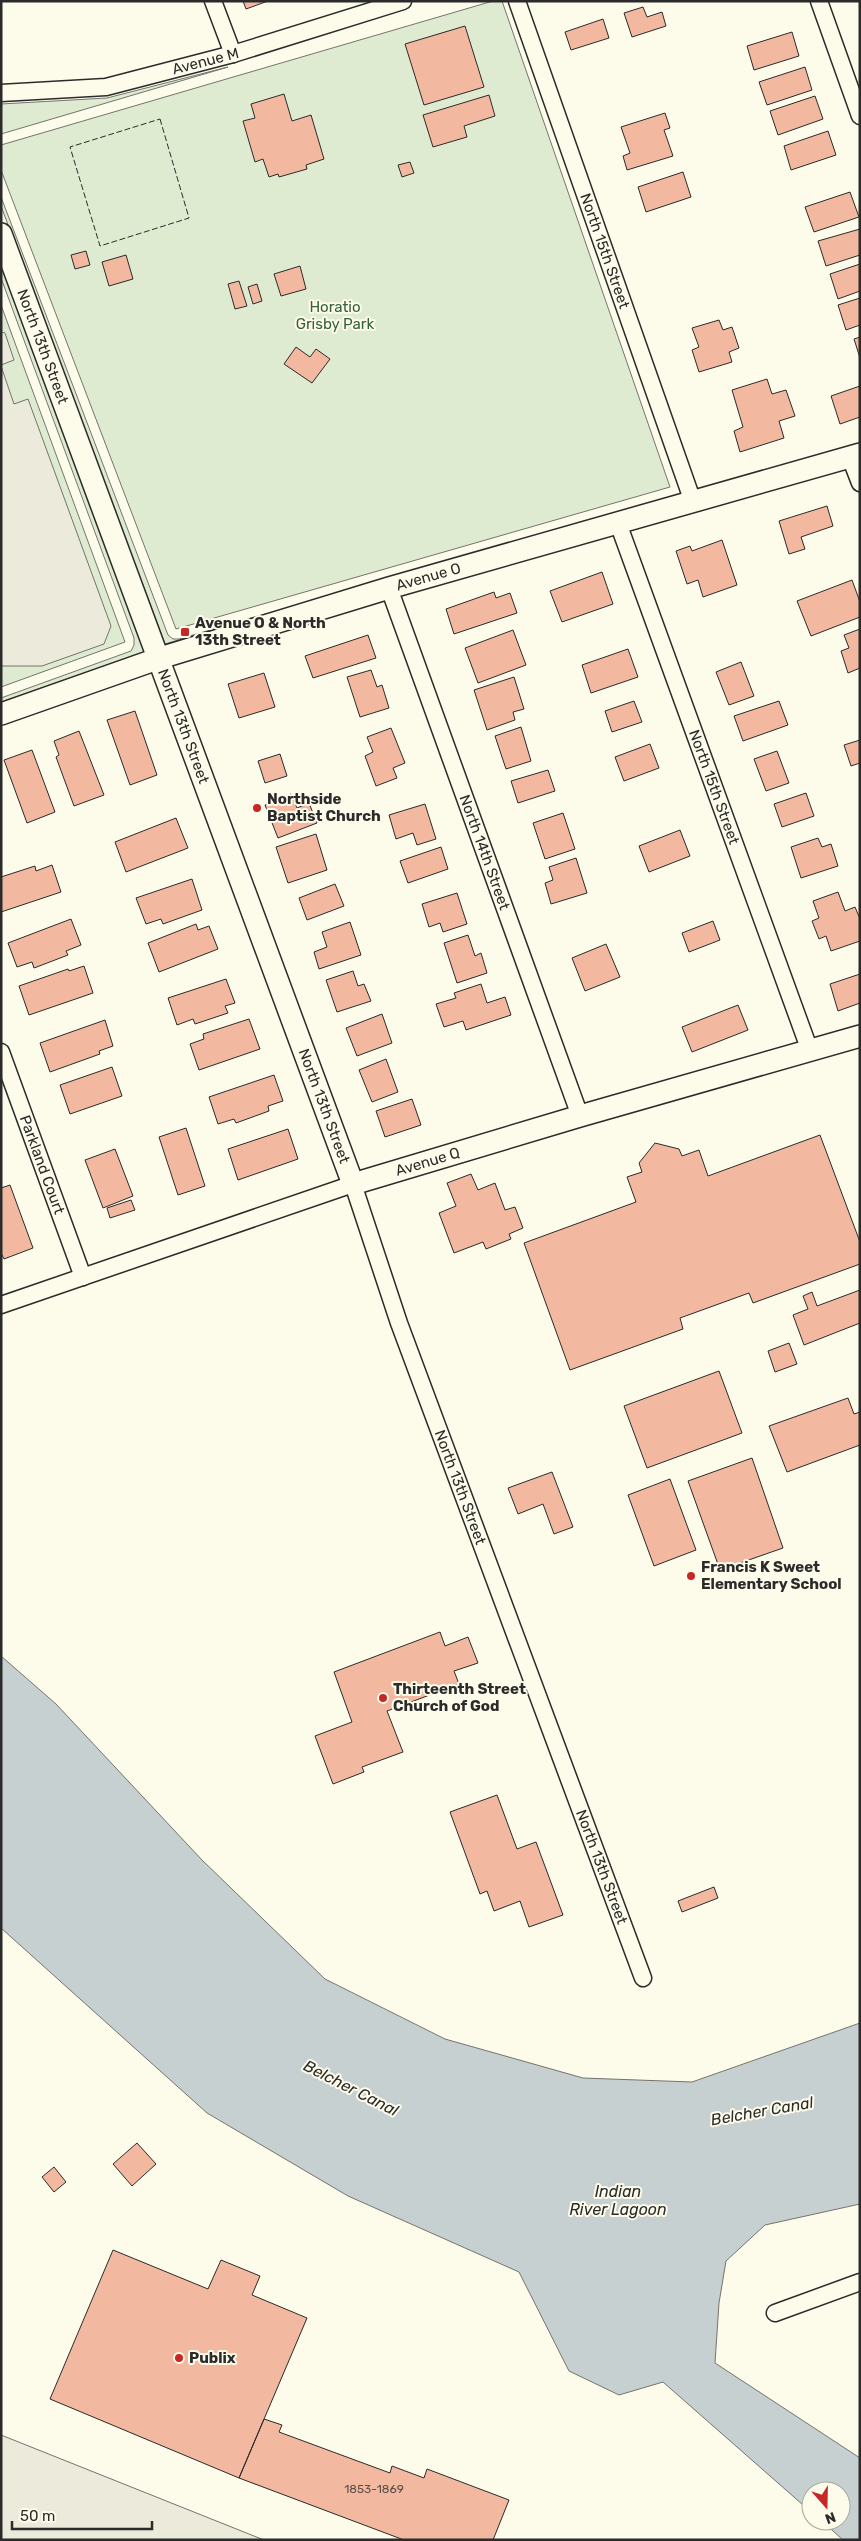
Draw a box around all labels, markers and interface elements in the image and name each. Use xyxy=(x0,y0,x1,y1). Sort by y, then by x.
street label: Avenue M xyxy=(170,44,241,78)
street label: North 15th Street xyxy=(576,191,633,311)
street label: North 13th Street xyxy=(13,287,72,407)
park label: Horatio Grisby Park xyxy=(296,298,375,333)
street label: Avenue O xyxy=(394,559,463,595)
place label: Avenue O & North 13th Street xyxy=(195,614,326,649)
marker: Avenue O & North 13th Street xyxy=(179,626,191,638)
street label: North 13th Street xyxy=(154,666,213,786)
street label: North 15th Street xyxy=(685,727,743,847)
place label: Northside Baptist Church xyxy=(267,790,381,825)
street label: North 14th Street xyxy=(455,792,514,912)
marker: Northside Baptist Church xyxy=(251,802,263,814)
street label: North 13th Street xyxy=(295,1046,354,1166)
street label: Parkland Court xyxy=(16,1113,68,1217)
street label: Avenue Q xyxy=(393,1143,462,1180)
street label: North 13th Street xyxy=(431,1427,490,1547)
place label: Francis K Sweet Elementary School xyxy=(701,1558,842,1593)
marker: Francis K Sweet Elementary School xyxy=(685,1570,697,1582)
place label: Thirteenth Street Church of God xyxy=(393,1680,526,1715)
marker: Thirteenth Street Church of God xyxy=(377,1692,389,1704)
street label: North 13th Street xyxy=(572,1807,631,1927)
water label: Belcher Canal xyxy=(300,2056,403,2121)
water label: Belcher Canal xyxy=(709,2092,816,2129)
water label: Indian River Lagoon xyxy=(569,2182,667,2219)
place label: Publix xyxy=(189,2349,236,2367)
marker: Publix xyxy=(173,2352,185,2364)
north arrow xyxy=(801,2481,851,2531)
house number: 1853-1869 xyxy=(344,2482,404,2496)
scale bar xyxy=(12,2498,152,2530)
text: 50 m xyxy=(20,2507,55,2525)
text: N xyxy=(823,2508,838,2527)

